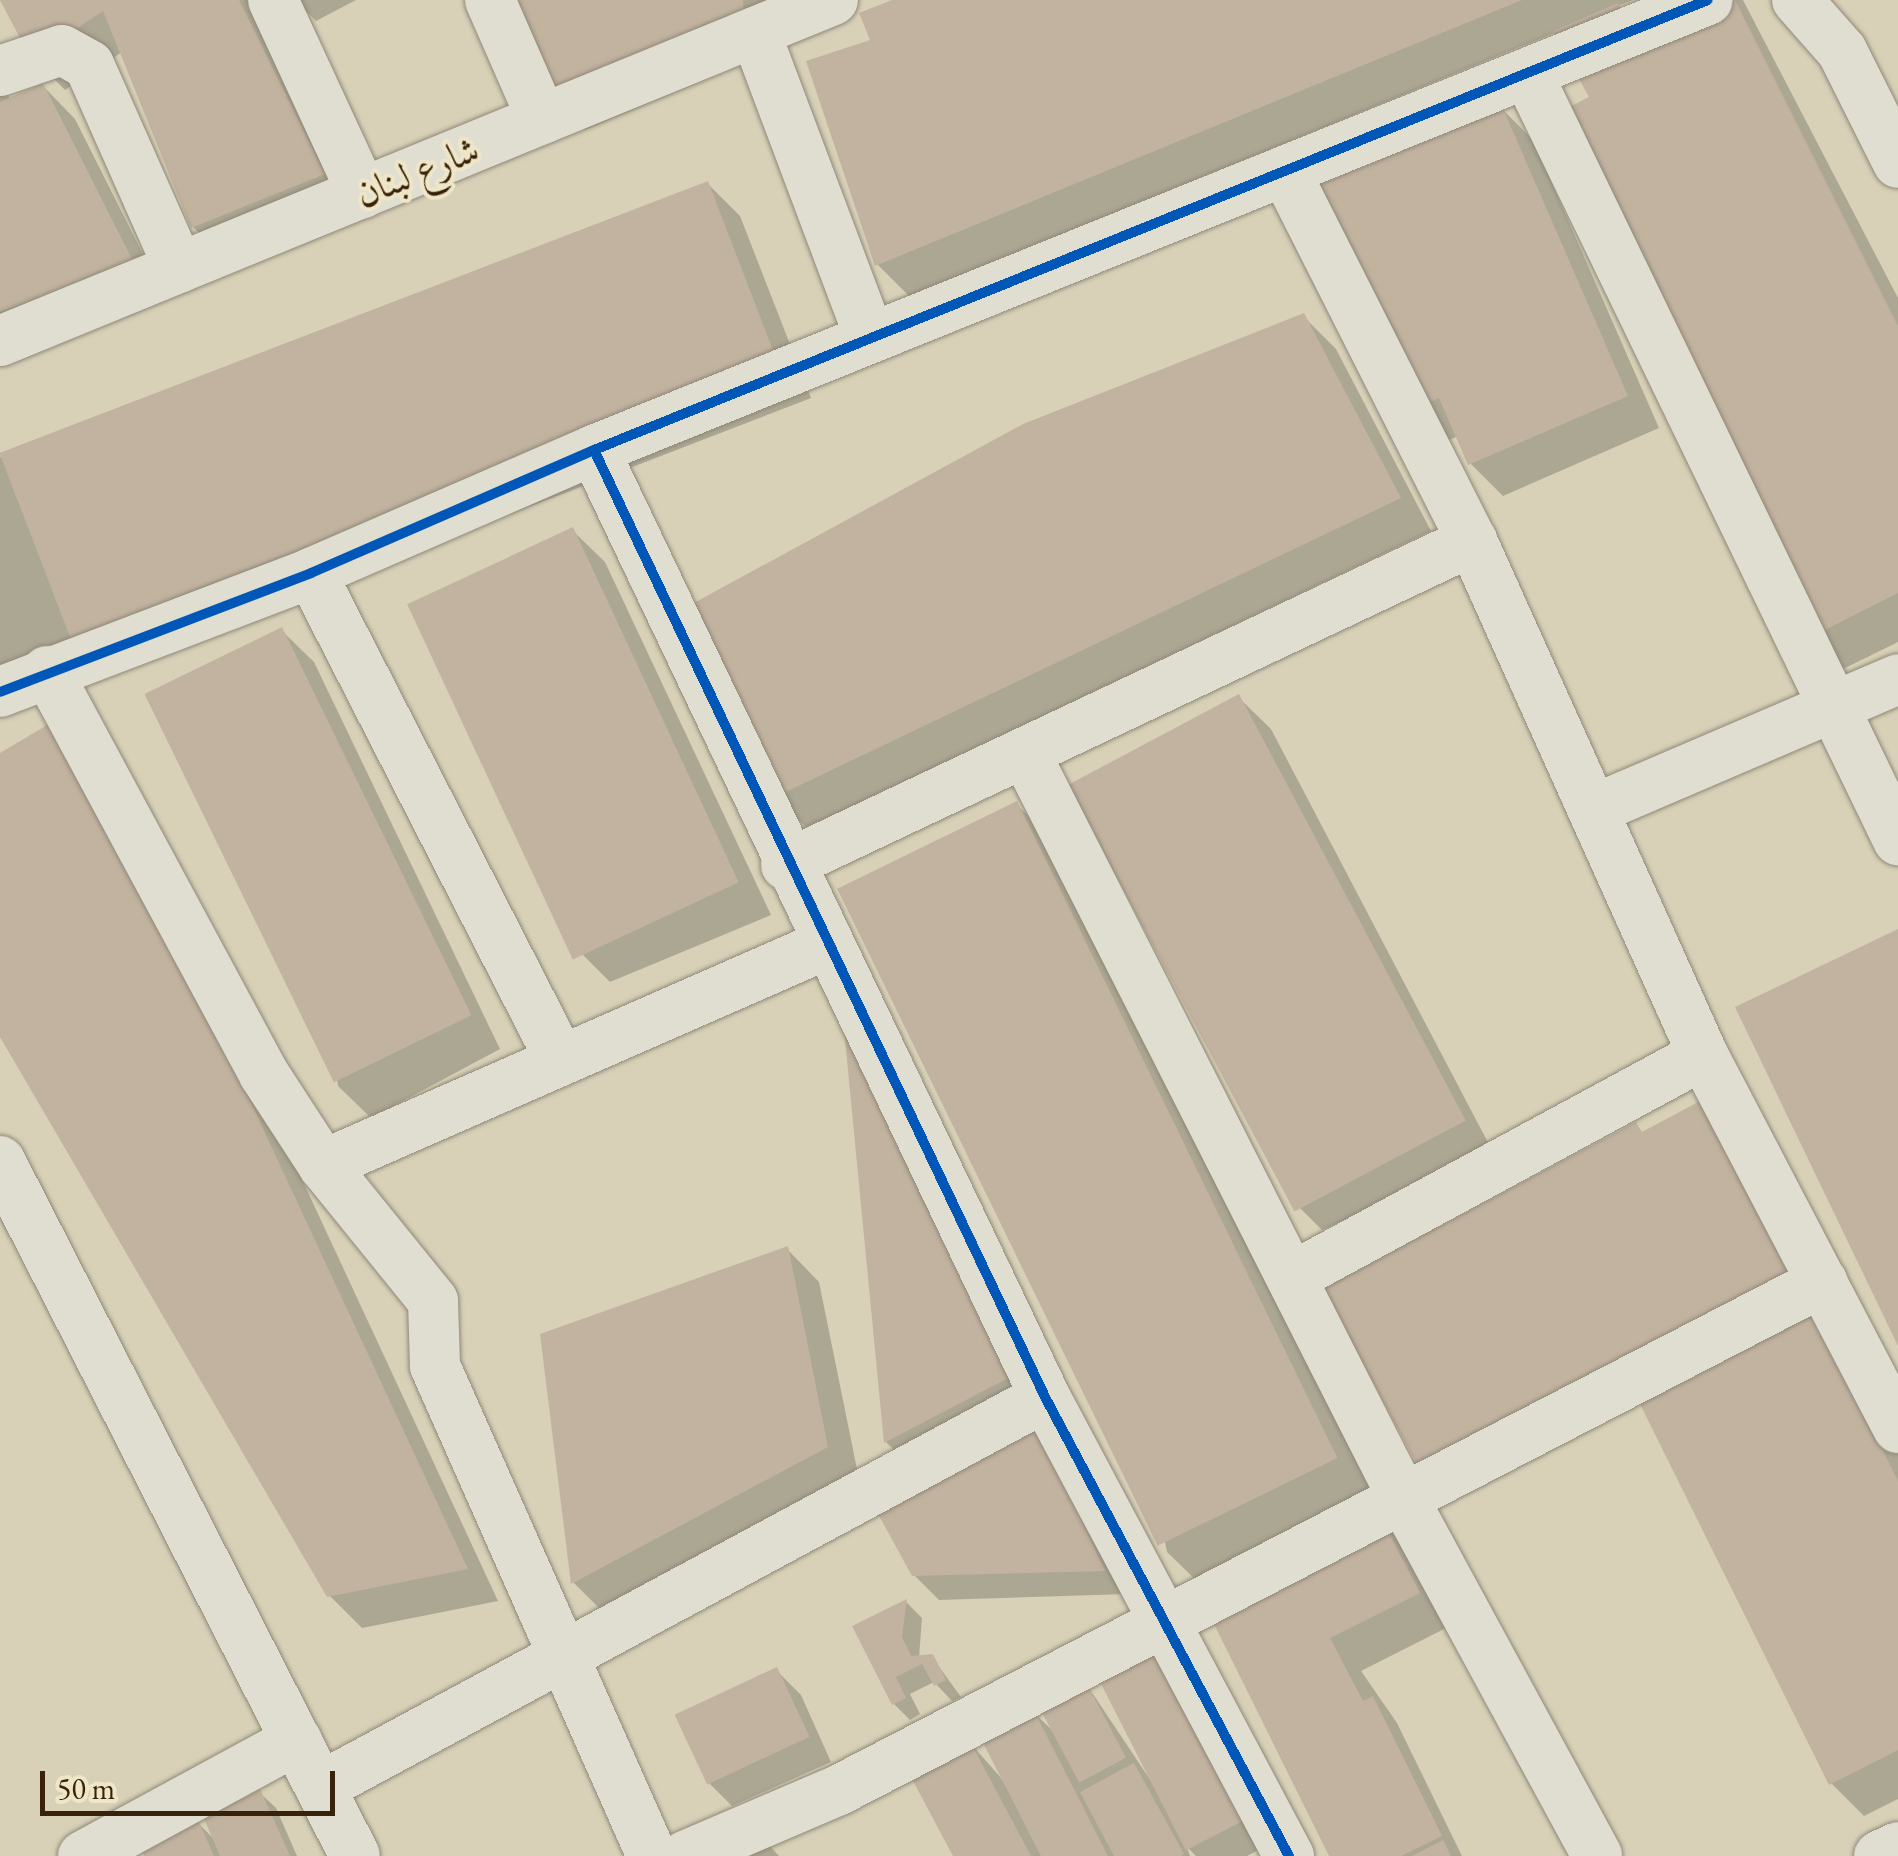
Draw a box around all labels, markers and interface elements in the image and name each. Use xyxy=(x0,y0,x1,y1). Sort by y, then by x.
street label: شارع لبنان xyxy=(349,126,485,216)
scale bar xyxy=(45,1751,340,1813)
text: 50 m xyxy=(57,1769,115,1808)

